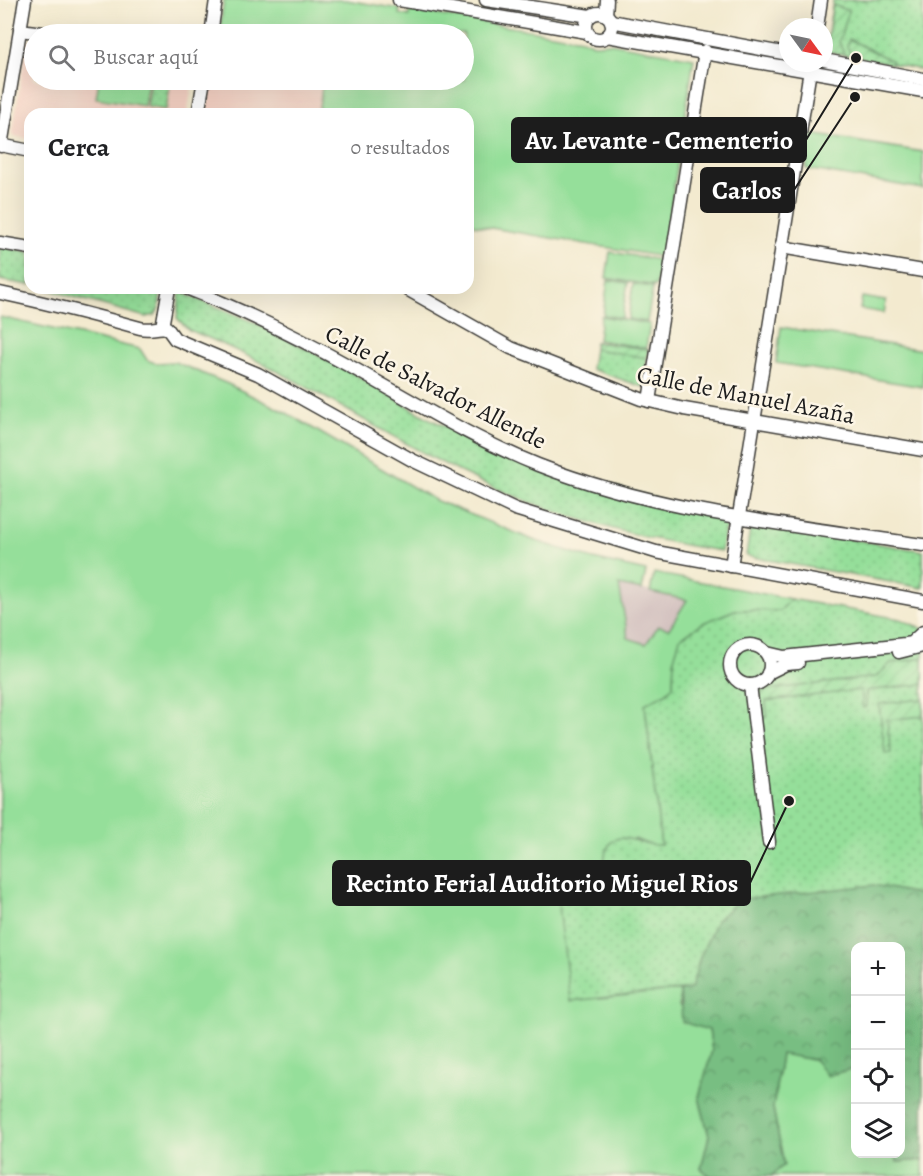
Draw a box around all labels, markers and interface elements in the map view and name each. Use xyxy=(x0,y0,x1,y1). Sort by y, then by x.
north arrow xyxy=(779,18,833,72)
search box xyxy=(24,24,474,90)
icon: search xyxy=(45,41,78,74)
text: Buscar aquí xyxy=(93,42,199,72)
callout: Av. Levante - Cementerio xyxy=(512,118,806,162)
text: Av. Levante - Cementerio xyxy=(524,123,793,158)
text: Cerca xyxy=(48,130,110,165)
text: 0 resultados xyxy=(351,134,450,161)
callout: Carlos xyxy=(701,168,794,212)
text: Carlos xyxy=(712,173,782,208)
street label: Calle de Salvador Allende xyxy=(320,317,552,457)
street label: Calle de Manuel Azaña xyxy=(634,358,859,432)
callout: Recinto Ferial Auditorio Miguel Rios xyxy=(333,861,750,905)
text: Recinto Ferial Auditorio Miguel Rios xyxy=(346,866,738,901)
map controls xyxy=(851,942,905,1158)
button: + xyxy=(851,942,905,996)
button: − xyxy=(851,996,905,1050)
button: locate xyxy=(851,1050,905,1104)
button: layers xyxy=(851,1104,905,1158)

